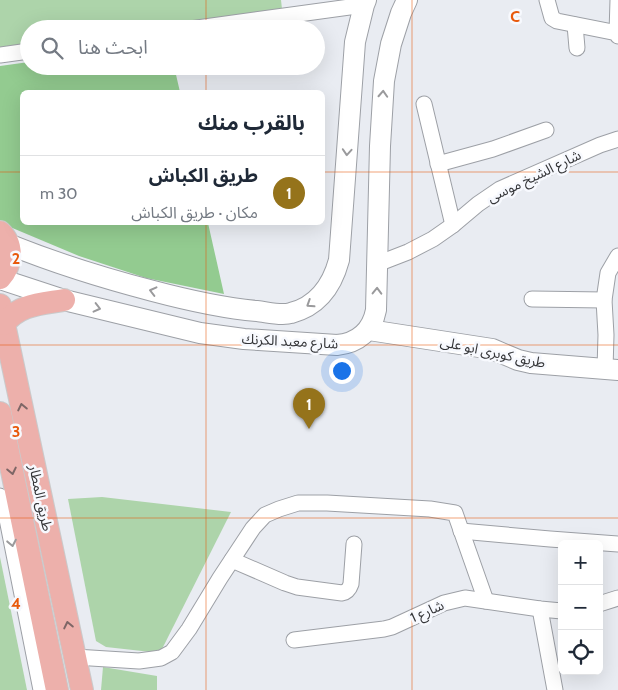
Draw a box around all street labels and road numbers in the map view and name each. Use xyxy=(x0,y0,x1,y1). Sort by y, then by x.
street label: شارع الشيخ موسى xyxy=(484,146,585,208)
street label: شارع معبد الكرنك xyxy=(241,329,339,355)
street label: طريق كوبرى ابو على xyxy=(439,332,547,373)
street label: طريق المطار xyxy=(24,462,57,533)
street label: شارع 1 xyxy=(407,596,447,628)

